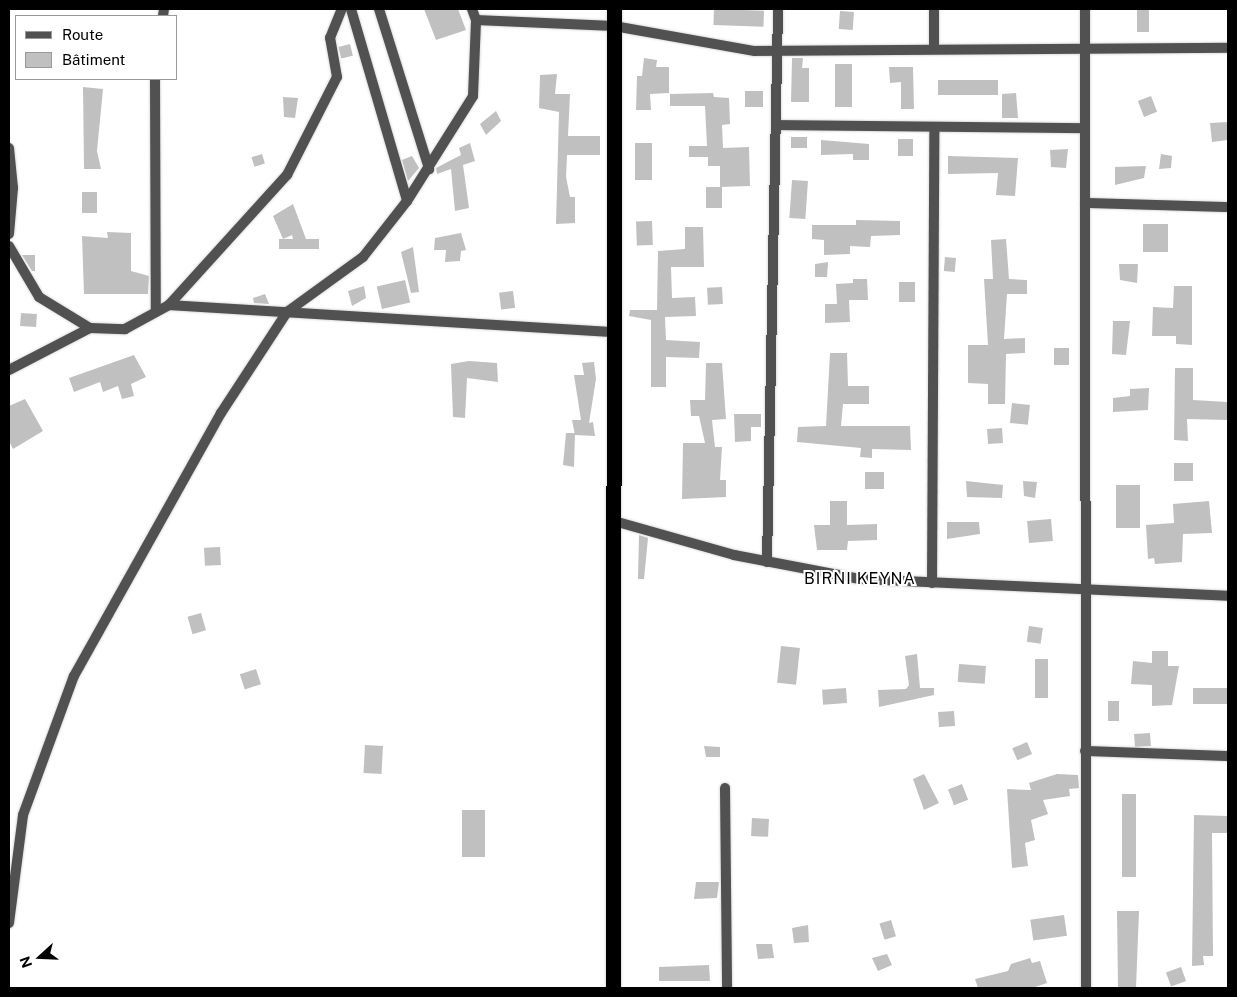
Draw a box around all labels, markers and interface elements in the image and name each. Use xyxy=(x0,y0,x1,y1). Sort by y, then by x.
legend xyxy=(15,15,178,80)
text: Route xyxy=(62,26,103,43)
text: Bâtiment xyxy=(62,51,125,68)
district label: BIRNI KEYNA xyxy=(803,569,917,589)
north arrow xyxy=(15,932,65,982)
text: N xyxy=(17,954,35,970)

